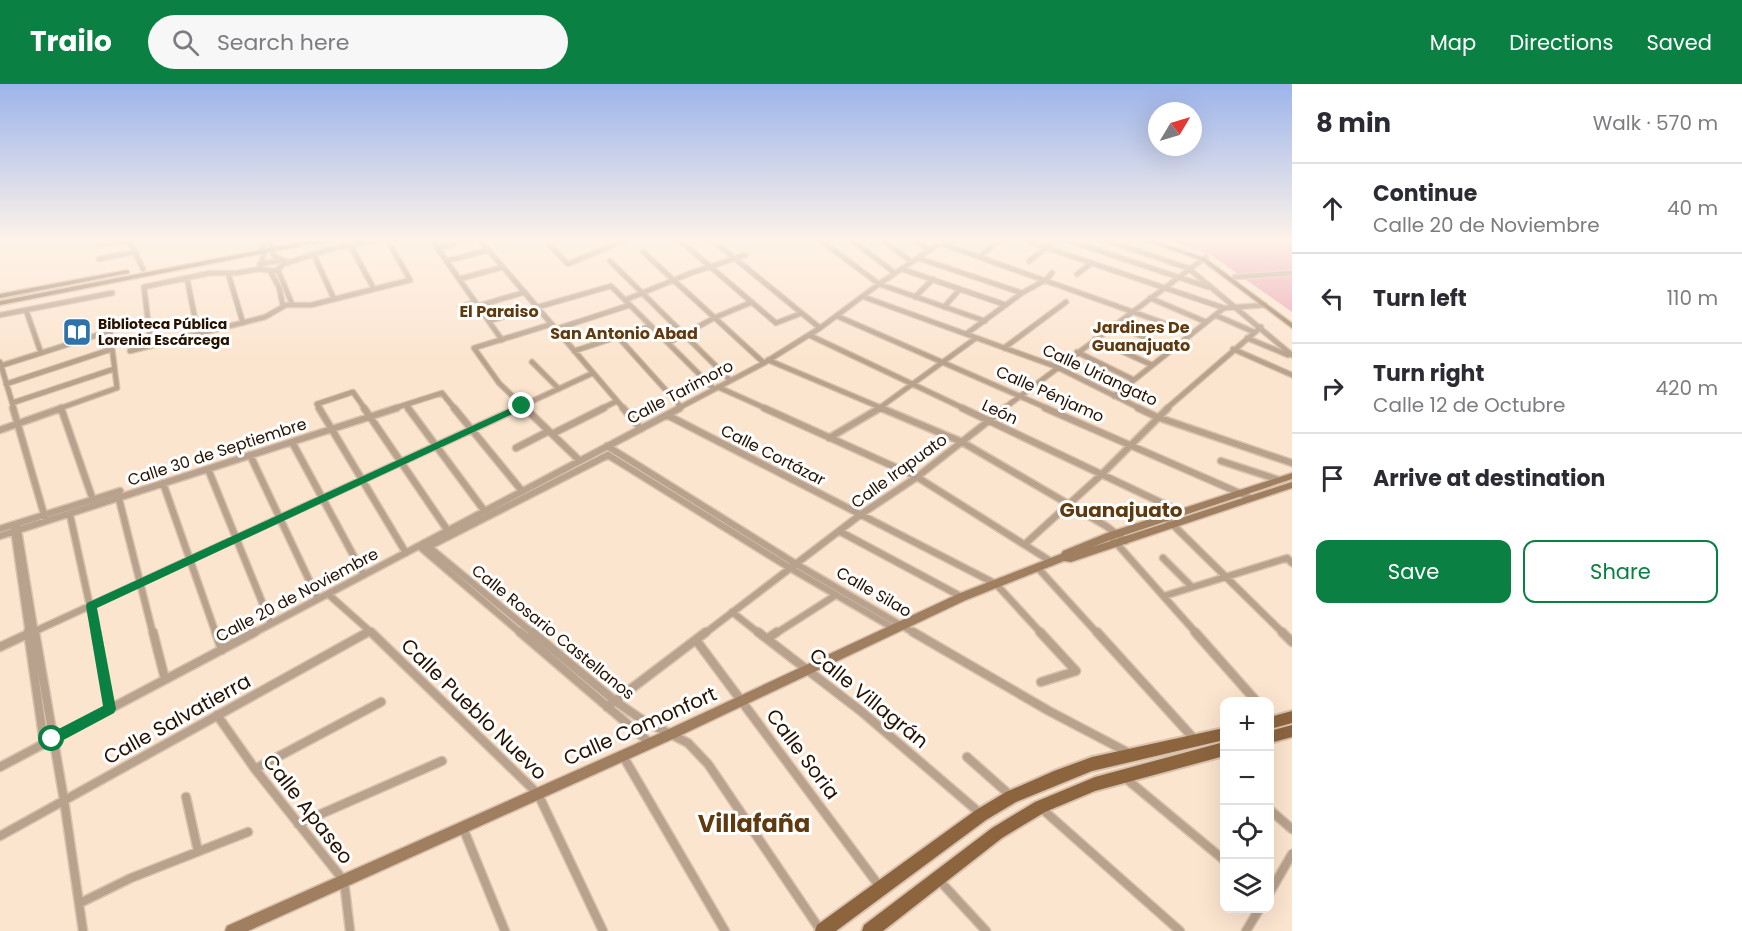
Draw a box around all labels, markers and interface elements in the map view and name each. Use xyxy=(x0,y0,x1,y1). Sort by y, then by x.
search box xyxy=(148,15,568,69)
text: Trailo xyxy=(30,22,112,61)
icon: search xyxy=(169,26,202,59)
text: Search here xyxy=(217,27,349,58)
text: Map xyxy=(1430,28,1476,57)
text: Directions xyxy=(1509,28,1613,57)
text: Saved xyxy=(1646,28,1712,57)
north arrow xyxy=(1148,102,1202,156)
text: 8 min xyxy=(1316,105,1391,141)
text: Walk · 570 m xyxy=(1593,109,1718,137)
text: Continue xyxy=(1373,178,1477,209)
icon: ahead xyxy=(1316,192,1349,225)
text: 40 m xyxy=(1667,194,1718,222)
text: Calle 20 de Noviembre xyxy=(1373,211,1600,239)
icon: left xyxy=(1316,282,1349,315)
text: Turn left xyxy=(1373,283,1467,314)
text: 110 m xyxy=(1667,284,1718,312)
district label: El Paraiso xyxy=(459,300,539,323)
place label: Biblioteca Pública Lorenia Escárcega xyxy=(98,314,230,350)
library icon: Biblioteca Pública Lorenia Escárcega xyxy=(61,316,93,348)
district label: Jardines De Guanajuato xyxy=(1092,316,1190,357)
district label: San Antonio Abad xyxy=(550,322,698,345)
street label: Calle Uriangato xyxy=(1039,338,1161,412)
street label: Calle Tarimoro xyxy=(623,354,737,430)
text: Turn right xyxy=(1373,358,1484,389)
street label: Calle Pénjamo xyxy=(992,360,1108,428)
icon: right xyxy=(1316,372,1349,405)
text: 420 m xyxy=(1655,374,1718,402)
text: Calle 12 de Octubre xyxy=(1373,391,1565,419)
route end xyxy=(508,392,534,418)
street label: León xyxy=(978,394,1022,430)
street label: Calle 30 de Septiembre xyxy=(125,412,310,492)
street label: Calle Cortázar xyxy=(717,419,829,491)
street label: Calle Irapuato xyxy=(846,428,952,514)
icon: arrive xyxy=(1316,462,1349,495)
text: Arrive at destination xyxy=(1373,463,1605,494)
district label: Guanajuato xyxy=(1059,496,1183,524)
button: Save xyxy=(1316,540,1511,603)
button: Share xyxy=(1523,540,1718,603)
street label: Calle 20 de Noviembre xyxy=(212,542,382,648)
street label: Calle Rosario Castellanos xyxy=(467,559,639,705)
street label: Calle Silao xyxy=(832,561,916,623)
street label: Calle Pueblo Nuevo xyxy=(395,632,553,786)
street label: Calle Villagrán xyxy=(804,641,934,755)
street label: Calle Salvatierra xyxy=(98,667,256,771)
street label: Calle Comonfort xyxy=(559,680,721,772)
map controls xyxy=(1220,697,1274,913)
button: + xyxy=(1220,697,1274,751)
street label: Calle Soria xyxy=(760,703,846,805)
route start xyxy=(38,725,64,751)
street label: Calle Apaseo xyxy=(256,748,360,870)
button: − xyxy=(1220,751,1274,805)
button: locate xyxy=(1220,805,1274,859)
district label: Villafaña xyxy=(698,807,810,840)
button: layers xyxy=(1220,859,1274,913)

